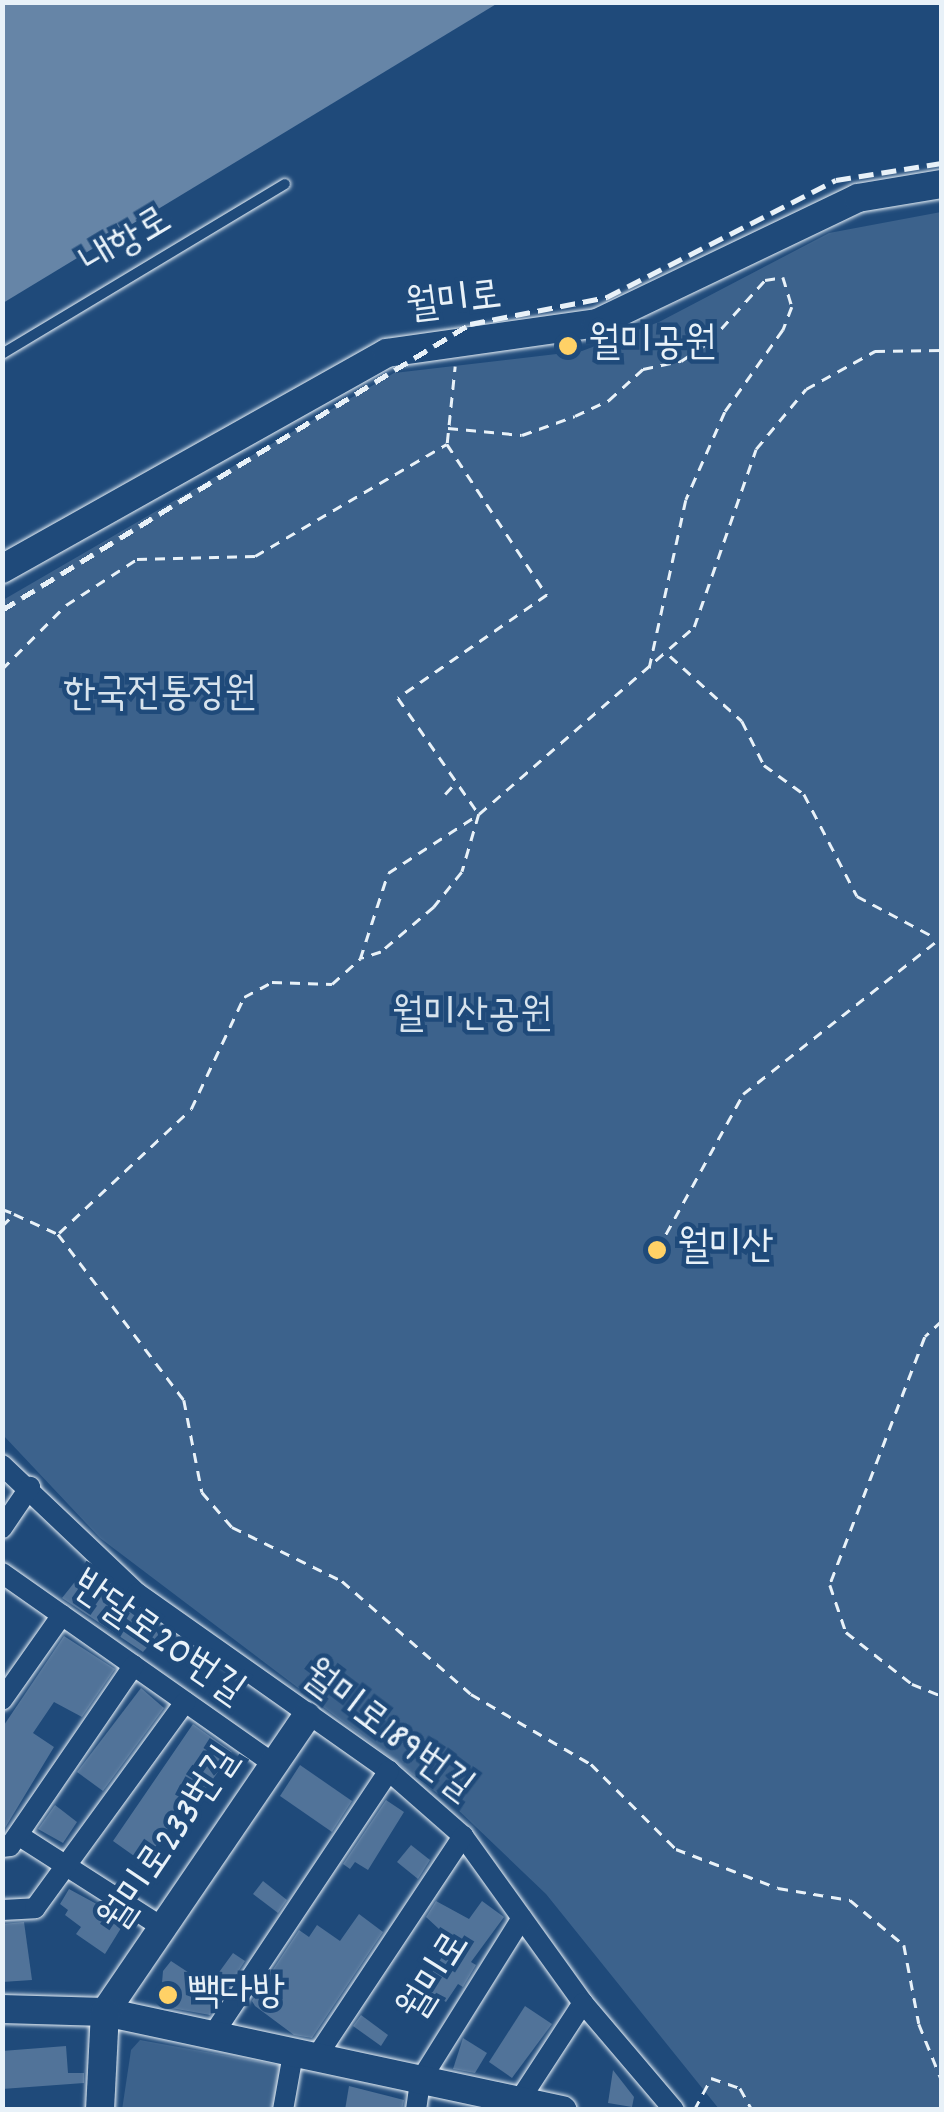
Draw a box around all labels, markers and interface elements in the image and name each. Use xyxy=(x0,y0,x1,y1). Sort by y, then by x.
street label: 내항로 xyxy=(74,199,182,289)
street label: 월미로 xyxy=(403,274,505,334)
place label: 월미공원 xyxy=(588,322,717,370)
marker: 월미공원 xyxy=(557,335,579,357)
park label: 한국전통정원 xyxy=(63,673,257,721)
park label: 월미산공원 xyxy=(392,994,552,1042)
place label: 월미산 xyxy=(677,1226,774,1274)
marker: 월미산 xyxy=(646,1239,668,1261)
street label: 반달로20번길 xyxy=(61,1563,253,1717)
street label: 월미로189번길 xyxy=(290,1652,482,1814)
street label: 월미로233번길 xyxy=(92,1739,252,1943)
street label: 월미로 xyxy=(391,1924,483,2032)
place label: 빽다방 xyxy=(188,1971,285,2019)
marker: 빽다방 xyxy=(157,1984,179,2006)

